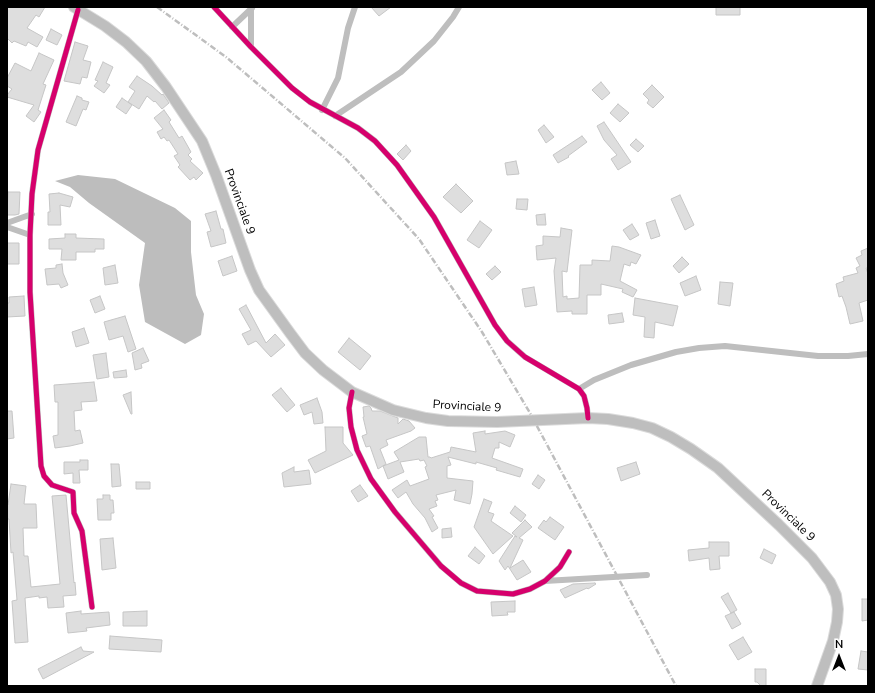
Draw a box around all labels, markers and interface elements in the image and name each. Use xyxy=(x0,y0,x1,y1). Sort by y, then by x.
street label: Provinciale 9 xyxy=(220,167,258,237)
street label: Provinciale 9 xyxy=(432,398,502,416)
street label: Provinciale 9 xyxy=(758,487,818,545)
north arrow xyxy=(819,637,859,677)
text: N xyxy=(835,637,843,652)

